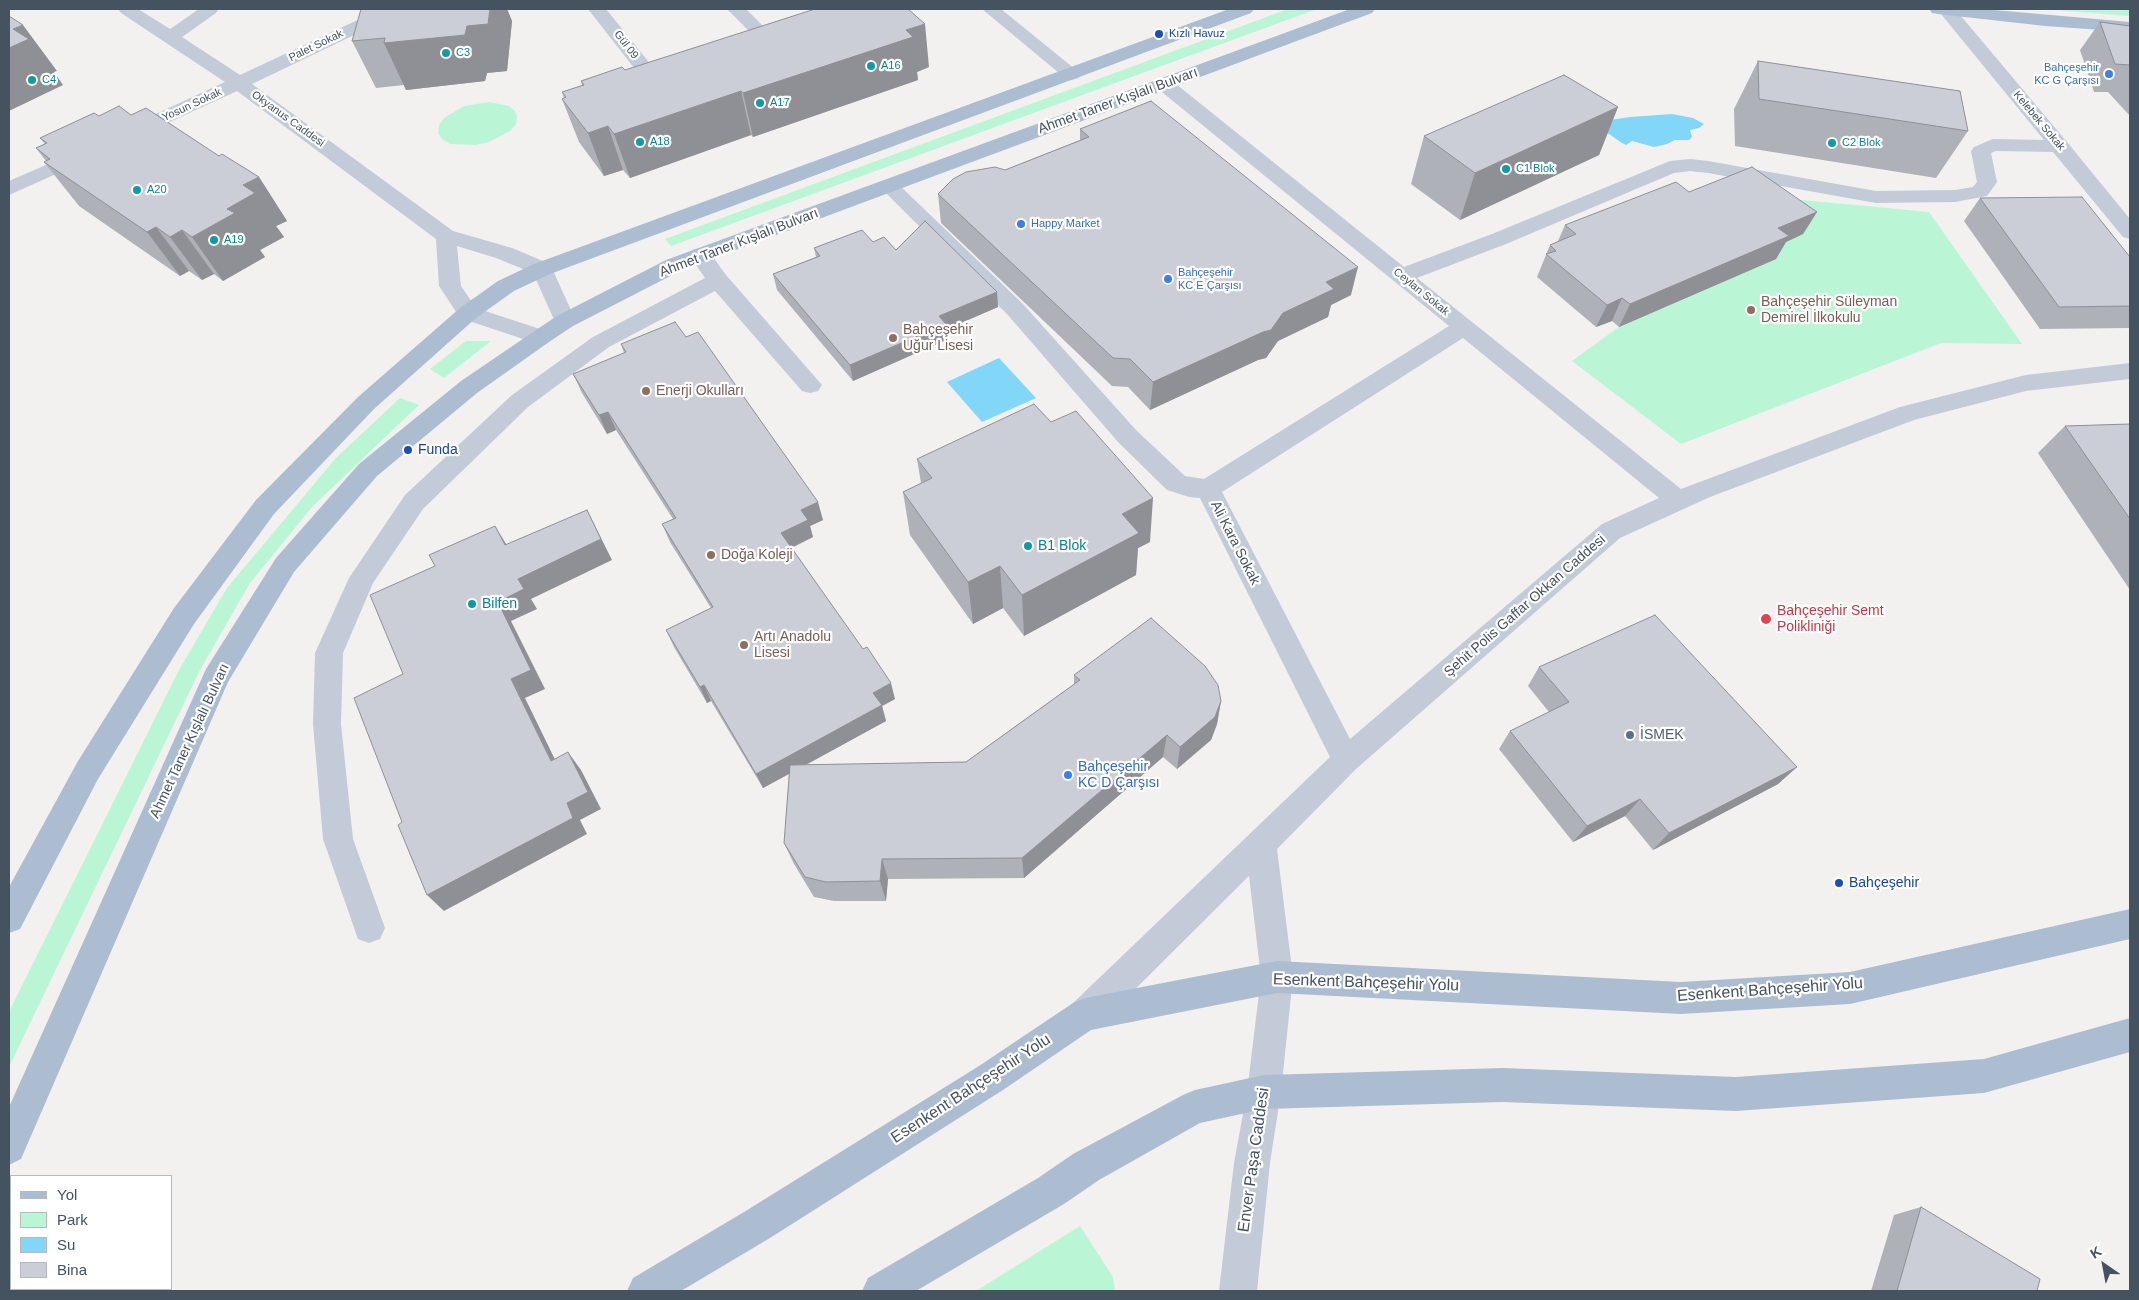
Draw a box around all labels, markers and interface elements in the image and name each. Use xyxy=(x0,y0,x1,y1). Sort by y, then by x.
street label: Palet Sokak xyxy=(287,27,345,65)
place label: Kızlı Havuz xyxy=(1169,27,1225,41)
street label: Gül 09 xyxy=(611,28,641,62)
marker: Kızlı Havuz xyxy=(1153,28,1165,40)
place label: C3 xyxy=(456,46,470,60)
marker: C3 xyxy=(440,47,452,59)
place label: A16 xyxy=(881,59,901,73)
marker: A16 xyxy=(865,60,877,72)
place label: Bahçeşehir KC G Çarşısı xyxy=(2034,61,2099,87)
street label: Ahmet Taner Kışlalı Bulvarı xyxy=(1036,64,1200,138)
marker: Bahçeşehir KC G Çarşısı xyxy=(2103,68,2115,80)
place label: C4 xyxy=(42,73,56,87)
marker: C4 xyxy=(26,74,38,86)
street label: Yosun Sokak xyxy=(160,86,224,124)
street label: Okyanus Caddesi xyxy=(249,88,327,150)
street label: Kelebek Sokak xyxy=(2010,89,2068,153)
place label: A17 xyxy=(770,96,790,110)
marker: A17 xyxy=(754,97,766,109)
place label: A18 xyxy=(650,135,670,149)
marker: A18 xyxy=(634,136,646,148)
place label: C2 Blok xyxy=(1842,136,1881,150)
marker: C2 Blok xyxy=(1826,137,1838,149)
place label: C1 Blok xyxy=(1516,162,1555,176)
marker: C1 Blok xyxy=(1500,163,1512,175)
place label: A20 xyxy=(147,183,167,197)
marker: A20 xyxy=(131,184,143,196)
street label: Ahmet Taner Kışlalı Bulvarı xyxy=(657,205,821,281)
place label: Happy Market xyxy=(1031,217,1099,231)
marker: Happy Market xyxy=(1015,218,1027,230)
place label: A19 xyxy=(224,233,244,247)
marker: A19 xyxy=(208,234,220,246)
place label: Bahçeşehir KC E Çarşısı xyxy=(1178,266,1242,292)
street label: Ceylan Sokak xyxy=(1390,266,1452,318)
marker: Bahçeşehir KC E Çarşısı xyxy=(1162,273,1174,285)
place label: Bahçeşehir Süleyman Demirel İlkokulu xyxy=(1761,294,1897,326)
marker: Bahçeşehir Süleyman Demirel İlkokulu xyxy=(1745,304,1757,316)
place label: Bahçeşehir Uğur Lisesi xyxy=(903,322,973,354)
marker: Bahçeşehir Uğur Lisesi xyxy=(887,332,899,344)
place label: Enerji Okulları xyxy=(656,383,744,399)
marker: Enerji Okulları xyxy=(640,385,652,397)
place label: Funda xyxy=(418,442,458,458)
marker: Funda xyxy=(402,444,414,456)
street label: Ali Kara Sokak xyxy=(1207,498,1263,588)
street label: Şehit Polis Gaffar Okkan Caddesi xyxy=(1441,531,1609,681)
place label: B1 Blok xyxy=(1038,538,1086,554)
marker: B1 Blok xyxy=(1022,540,1034,552)
place label: Doğa Koleji xyxy=(721,547,793,563)
marker: Doğa Koleji xyxy=(705,549,717,561)
place label: Bilfen xyxy=(482,596,517,612)
marker: Bilfen xyxy=(466,598,478,610)
place label: Bahçeşehir Semt Polikliniği xyxy=(1777,603,1884,636)
marker: Bahçeşehir Semt Polikliniği xyxy=(1759,612,1773,626)
place label: Artı Anadolu Lisesi xyxy=(754,629,831,662)
marker: Artı Anadolu Lisesi xyxy=(738,639,750,651)
street label: Ahmet Taner Kışlalı Bulvarı xyxy=(147,661,233,821)
place label: İSMEK xyxy=(1640,727,1684,743)
marker: İSMEK xyxy=(1624,729,1636,741)
place label: Bahçeşehir KC D Çarşısı xyxy=(1078,759,1160,792)
marker: Bahçeşehir KC D Çarşısı xyxy=(1062,769,1074,781)
place label: Bahçeşehir xyxy=(1849,875,1919,891)
marker: Bahçeşehir xyxy=(1833,877,1845,889)
street label: Esenkent Bahçeşehir Yolu xyxy=(1273,970,1459,996)
street label: Esenkent Bahçeşehir Yolu xyxy=(1676,974,1864,1006)
street label: Esenkent Bahçeşehir Yolu xyxy=(888,1030,1054,1148)
street label: Enver Paşa Caddesi xyxy=(1234,1086,1274,1234)
legend xyxy=(10,1175,172,1290)
text: Yol xyxy=(57,1186,77,1203)
text: Park xyxy=(57,1211,88,1228)
text: Su xyxy=(57,1236,75,1253)
north arrow xyxy=(2079,1240,2129,1290)
text: K xyxy=(2087,1243,2104,1262)
text: Bina xyxy=(57,1261,87,1278)

